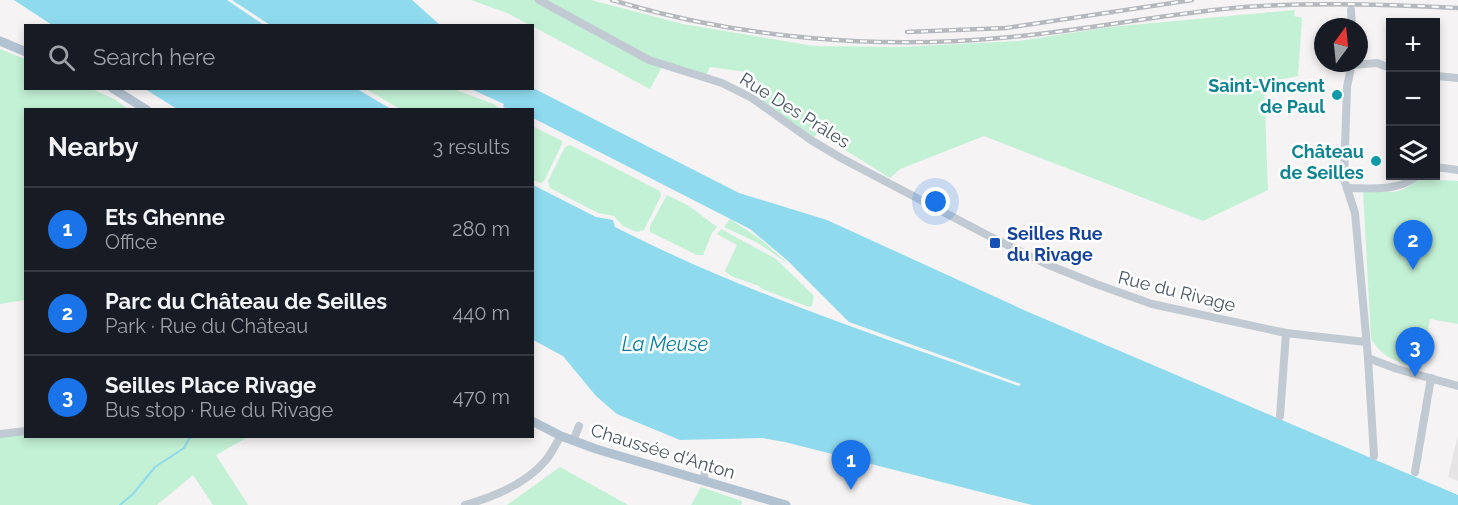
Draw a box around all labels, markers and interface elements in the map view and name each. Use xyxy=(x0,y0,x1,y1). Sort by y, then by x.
north arrow xyxy=(1314,18,1368,72)
map controls xyxy=(1386,18,1440,180)
button: + xyxy=(1386,18,1440,72)
search box xyxy=(24,24,534,90)
icon: search xyxy=(45,41,78,74)
text: Search here xyxy=(93,44,215,70)
street label: Rue Des Prâles xyxy=(736,68,854,152)
button: − xyxy=(1386,72,1440,126)
place label: Saint-Vincent de Paul xyxy=(1208,75,1325,117)
marker: Saint-Vincent de Paul xyxy=(1330,88,1344,102)
button: layers xyxy=(1386,126,1440,180)
text: Nearby xyxy=(48,132,138,162)
text: 3 results xyxy=(432,135,510,159)
place label: Château de Seilles xyxy=(1280,141,1364,183)
marker: Château de Seilles xyxy=(1369,154,1383,168)
your location xyxy=(921,187,950,216)
text: Ets Ghenne xyxy=(105,204,225,230)
text: 1 xyxy=(63,217,72,241)
text: 280 m xyxy=(452,217,510,241)
pin: 2 xyxy=(1394,220,1432,270)
place label: Seilles Rue du Rivage xyxy=(1007,223,1103,265)
text: Office xyxy=(105,230,157,254)
marker: Seilles Rue du Rivage xyxy=(988,236,1002,250)
street label: Rue du Rivage xyxy=(1116,266,1238,316)
text: Parc du Château de Seilles xyxy=(105,288,387,314)
text: 2 xyxy=(62,301,73,325)
text: 440 m xyxy=(452,301,510,325)
text: Park · Rue du Château xyxy=(105,314,308,338)
pin: 3 xyxy=(1396,328,1434,377)
water label: La Meuse xyxy=(622,332,708,356)
text: Seilles Place Rivage xyxy=(105,372,316,398)
text: 3 xyxy=(62,385,73,409)
text: 470 m xyxy=(453,385,510,409)
text: Bus stop · Rue du Rivage xyxy=(105,398,333,422)
street label: Chaussée d'Anton xyxy=(588,419,738,483)
pin: 1 xyxy=(832,440,870,490)

